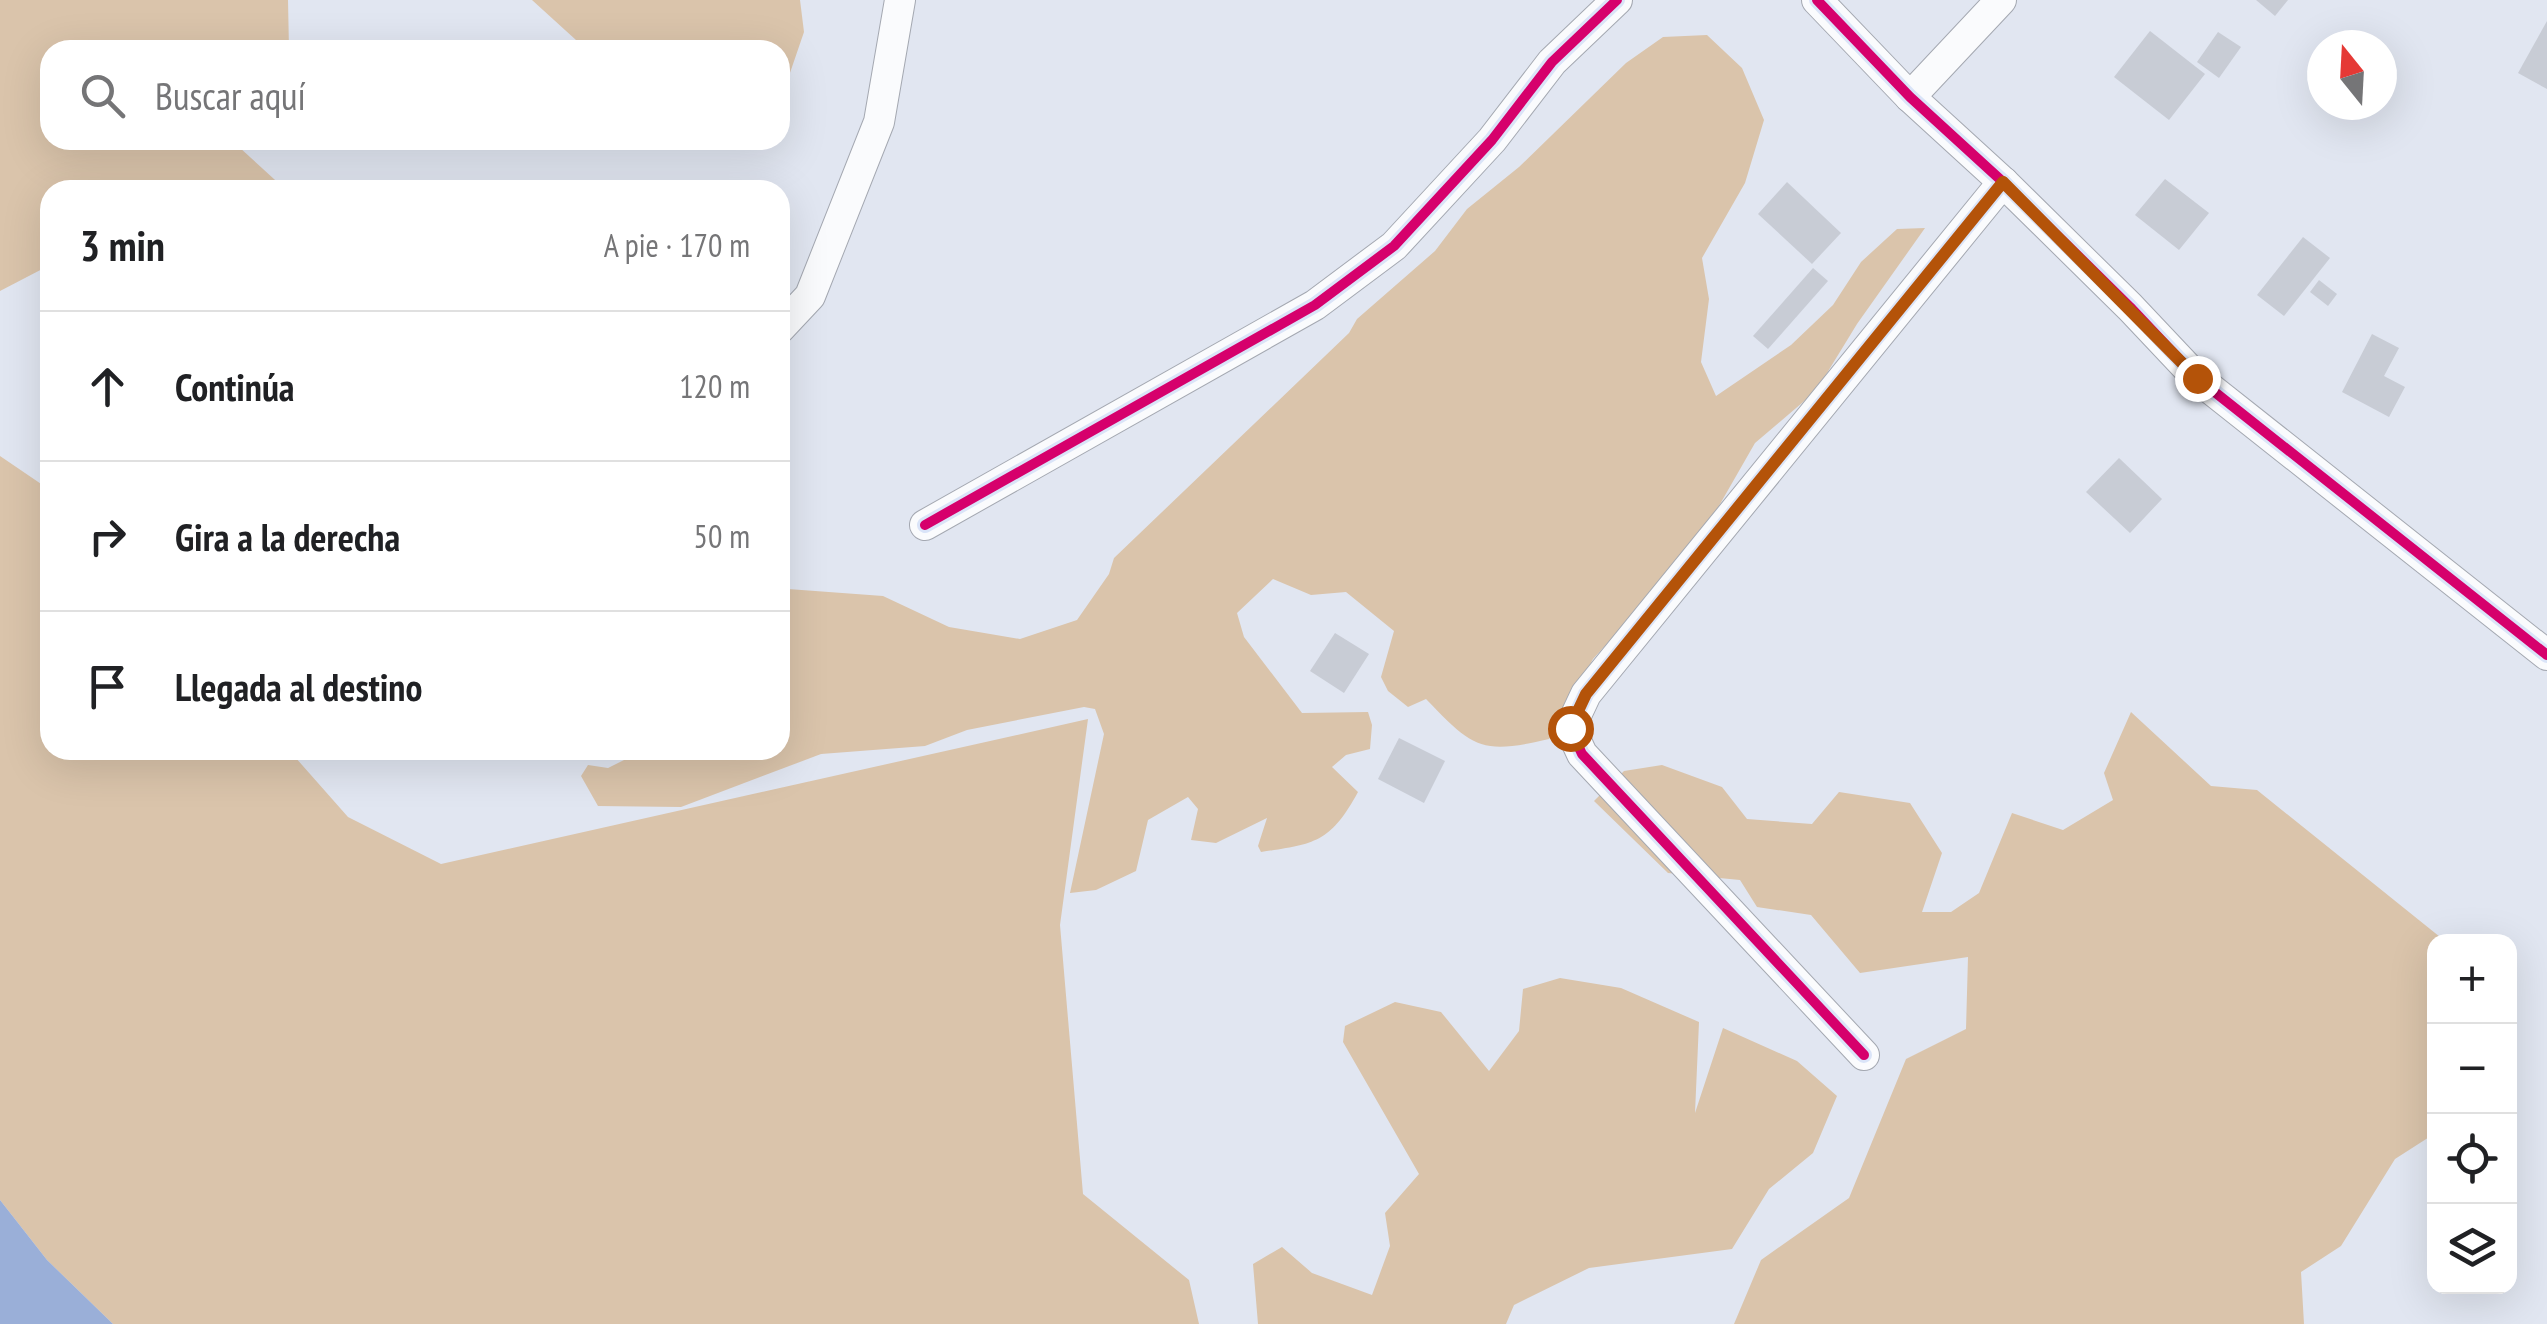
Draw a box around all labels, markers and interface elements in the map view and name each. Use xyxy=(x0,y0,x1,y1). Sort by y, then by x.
north arrow xyxy=(2307,30,2397,120)
search box xyxy=(40,40,790,150)
icon: search xyxy=(75,68,130,123)
text: Buscar aquí xyxy=(155,71,306,120)
text: 3 min xyxy=(80,218,165,273)
text: A pie · 170 m xyxy=(604,224,750,266)
route end xyxy=(2175,356,2221,402)
icon: ahead xyxy=(80,359,135,414)
text: Continúa xyxy=(175,362,295,411)
text: 120 m xyxy=(679,365,750,407)
icon: right xyxy=(80,509,135,564)
text: Gira a la derecha xyxy=(175,512,400,561)
text: 50 m xyxy=(694,515,750,557)
icon: arrive xyxy=(80,659,135,714)
text: Llegada al destino xyxy=(175,662,422,711)
route start xyxy=(1548,706,1594,752)
map controls xyxy=(2427,934,2517,1294)
button: + xyxy=(2427,934,2517,1024)
button: − xyxy=(2427,1024,2517,1114)
button: locate xyxy=(2427,1114,2517,1204)
button: layers xyxy=(2427,1204,2517,1294)

